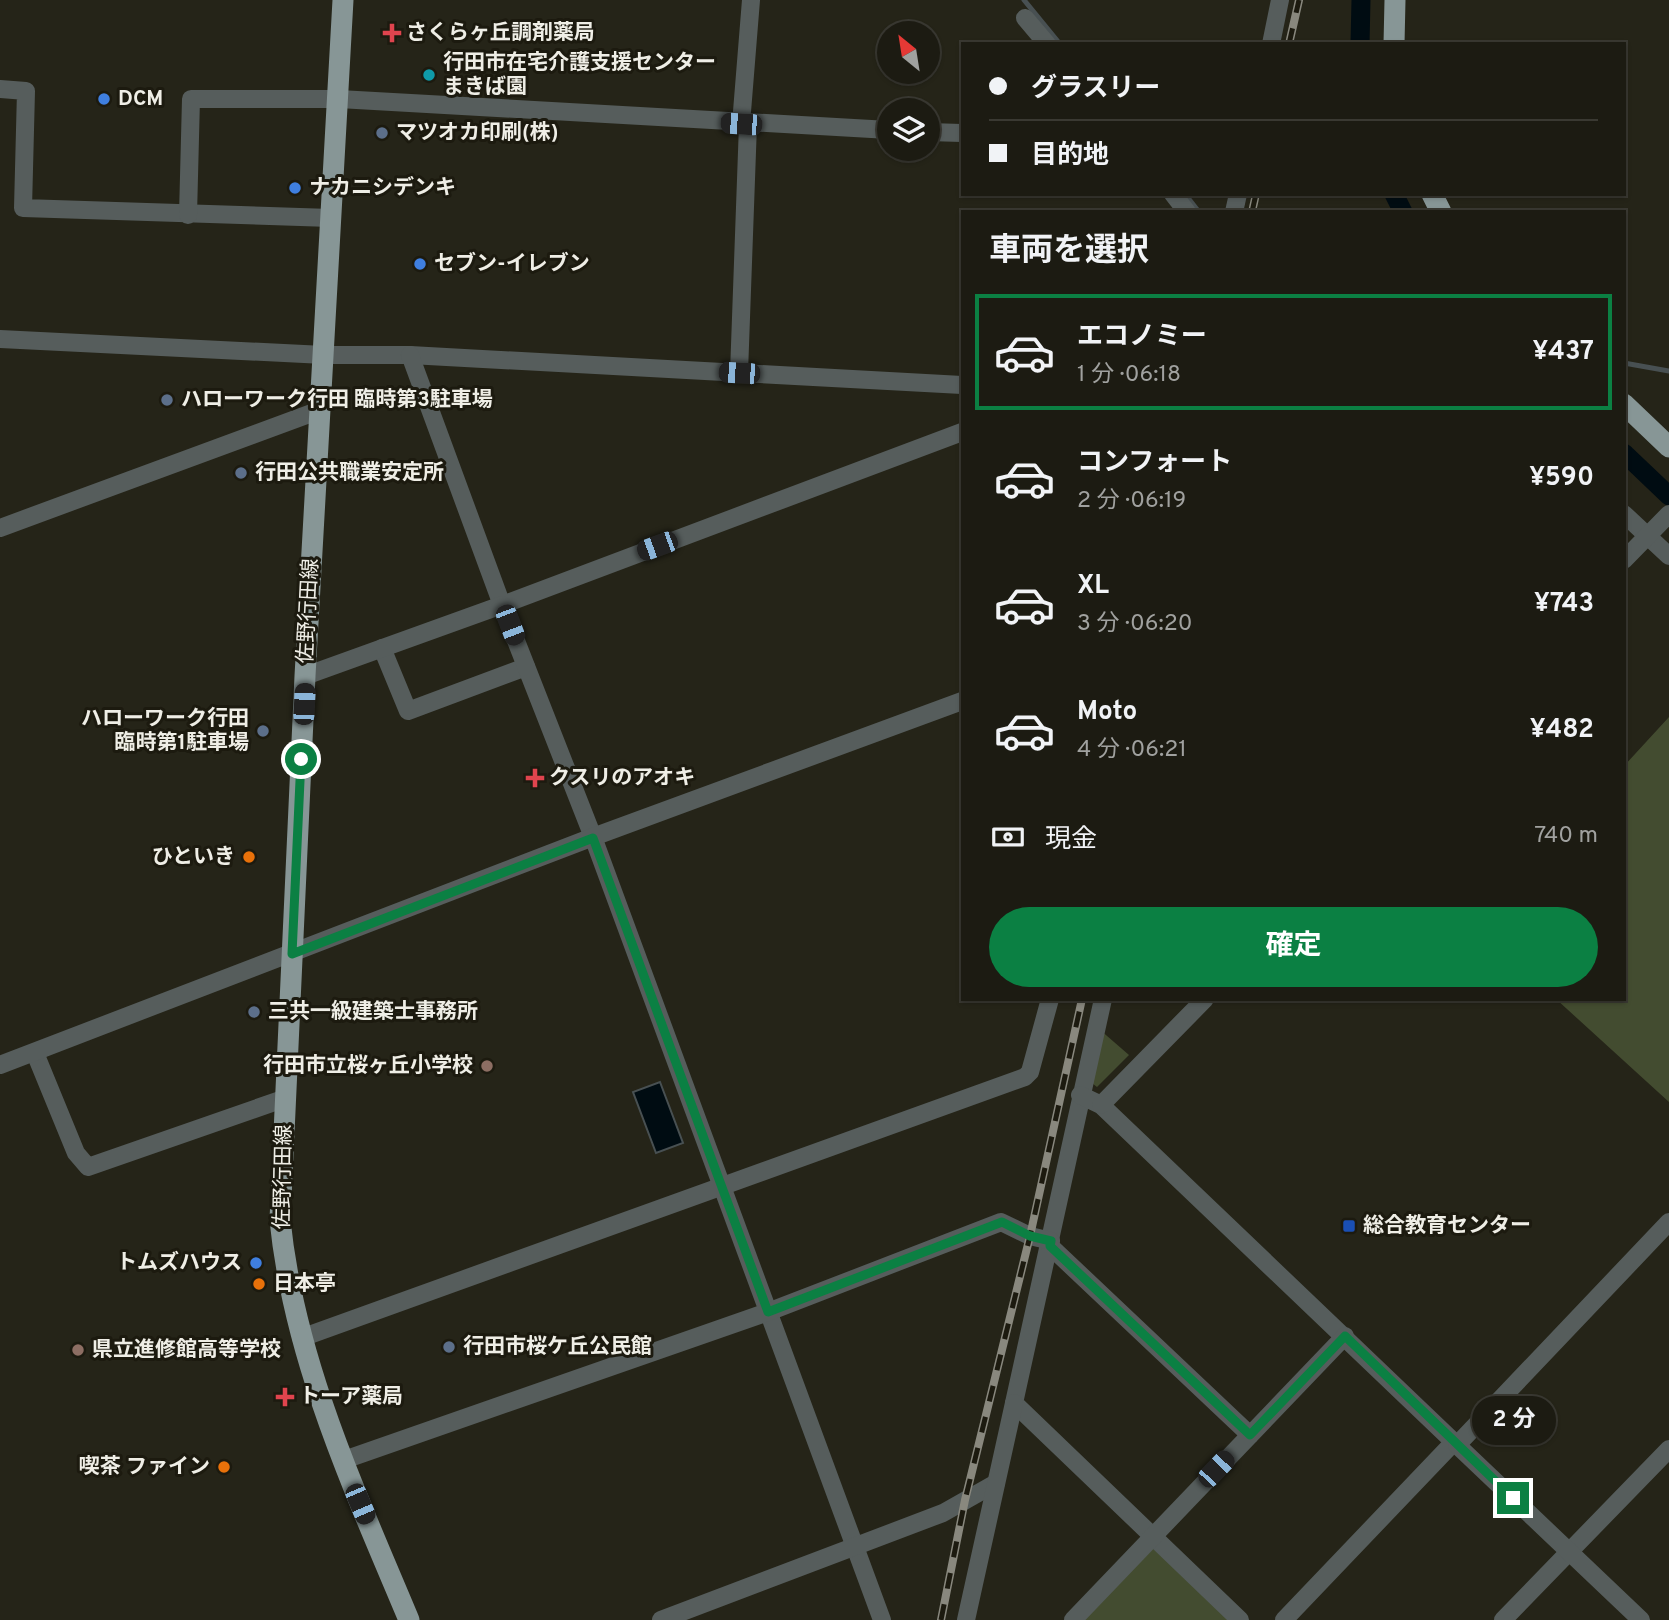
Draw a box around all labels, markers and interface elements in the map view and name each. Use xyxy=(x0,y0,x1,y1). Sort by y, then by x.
place label: さくらヶ丘調剤薬局 xyxy=(406,20,595,47)
north arrow xyxy=(877,21,940,84)
map controls xyxy=(877,21,940,161)
marker: さくらヶ丘調剤薬局 xyxy=(384,25,400,41)
place label: 行田市在宅介護支援センター まきば園 xyxy=(443,50,716,101)
marker: 行田市在宅介護支援センター まきば園 xyxy=(421,67,437,83)
text: グラスリー xyxy=(1031,73,1160,106)
place label: DCM xyxy=(118,86,163,113)
marker: DCM xyxy=(96,91,112,107)
button: layers xyxy=(877,98,940,161)
car xyxy=(720,112,763,136)
place label: マツオカ印刷(株) xyxy=(396,120,559,147)
marker: マツオカ印刷(株) xyxy=(374,125,390,141)
text: 目的地 xyxy=(1031,140,1109,173)
place label: ナカニシデンキ xyxy=(309,175,456,202)
marker: ナカニシデンキ xyxy=(287,180,303,196)
text: 車両を選択 xyxy=(989,232,1149,272)
place label: セブン-イレブン xyxy=(434,251,590,278)
marker: セブン-イレブン xyxy=(412,256,428,272)
icon: car xyxy=(993,321,1056,384)
text: エコノミー xyxy=(1077,321,1207,354)
text: ¥437 xyxy=(1532,336,1594,369)
car xyxy=(718,361,761,385)
text: 1 分 · 06:18 xyxy=(1077,361,1181,390)
place label: ハローワーク行田 臨時第3駐車場 xyxy=(181,387,493,414)
marker: ハローワーク行田 臨時第3駐車場 xyxy=(159,392,175,408)
icon: car xyxy=(993,447,1056,510)
text: コンフォート xyxy=(1077,447,1232,480)
place label: 行田公共職業安定所 xyxy=(255,460,444,487)
text: ¥590 xyxy=(1529,462,1594,495)
marker: 行田公共職業安定所 xyxy=(233,465,249,481)
text: 2 分 · 06:19 xyxy=(1077,487,1186,516)
car xyxy=(634,529,681,563)
street label: 佐野行田線 xyxy=(293,558,325,664)
text: XL xyxy=(1077,570,1109,603)
icon: car xyxy=(993,573,1056,636)
text: ¥743 xyxy=(1534,588,1594,621)
car xyxy=(493,602,528,648)
text: 3 分 · 06:20 xyxy=(1077,610,1193,639)
car xyxy=(293,682,316,726)
text: Moto xyxy=(1077,696,1137,729)
icon: car xyxy=(993,699,1056,762)
place label: ハローワーク行田 臨時第1駐車場 xyxy=(81,706,249,757)
text: ¥482 xyxy=(1530,714,1594,747)
marker: ハローワーク行田 臨時第1駐車場 xyxy=(255,723,271,739)
text: 4 分 · 06:21 xyxy=(1077,736,1187,765)
route start xyxy=(285,743,317,775)
place label: クスリのアオキ xyxy=(549,765,695,792)
marker: クスリのアオキ xyxy=(527,770,543,786)
icon: cash xyxy=(989,818,1027,856)
text: 740 m xyxy=(1534,822,1598,851)
text: 現金 xyxy=(1045,824,1097,857)
place label: ひといき xyxy=(152,844,235,871)
marker: ひといき xyxy=(241,849,257,865)
button: 確定 xyxy=(989,907,1598,987)
place label: 三共一級建築士事務所 xyxy=(268,999,478,1026)
marker: 三共一級建築士事務所 xyxy=(246,1004,262,1020)
place label: 行田市立桜ヶ丘小学校 xyxy=(263,1053,473,1080)
marker: 行田市立桜ヶ丘小学校 xyxy=(479,1058,495,1074)
street label: 佐野行田線 xyxy=(270,1124,298,1230)
place label: 総合教育センター xyxy=(1363,1213,1531,1240)
marker: 総合教育センター xyxy=(1341,1218,1357,1234)
place label: トムズハウス xyxy=(116,1250,242,1277)
marker: トムズハウス xyxy=(248,1255,264,1271)
place label: 日本亭 xyxy=(273,1271,336,1298)
marker: 日本亭 xyxy=(251,1276,267,1292)
place label: 行田市桜ケ丘公民館 xyxy=(463,1334,652,1361)
place label: 県立進修館高等学校 xyxy=(92,1337,281,1364)
marker: 行田市桜ケ丘公民館 xyxy=(441,1339,457,1355)
marker: 県立進修館高等学校 xyxy=(70,1342,86,1358)
place label: トーア薬局 xyxy=(299,1384,403,1411)
marker: トーア薬局 xyxy=(277,1389,293,1405)
callout: 2 分 xyxy=(1471,1396,1555,1446)
text: 2 分 xyxy=(1493,1406,1535,1435)
car xyxy=(1194,1447,1239,1491)
place label: 喫茶 ファイン xyxy=(79,1454,210,1481)
marker: 喫茶 ファイン xyxy=(216,1459,232,1475)
car xyxy=(343,1481,378,1527)
route end xyxy=(1497,1482,1529,1514)

